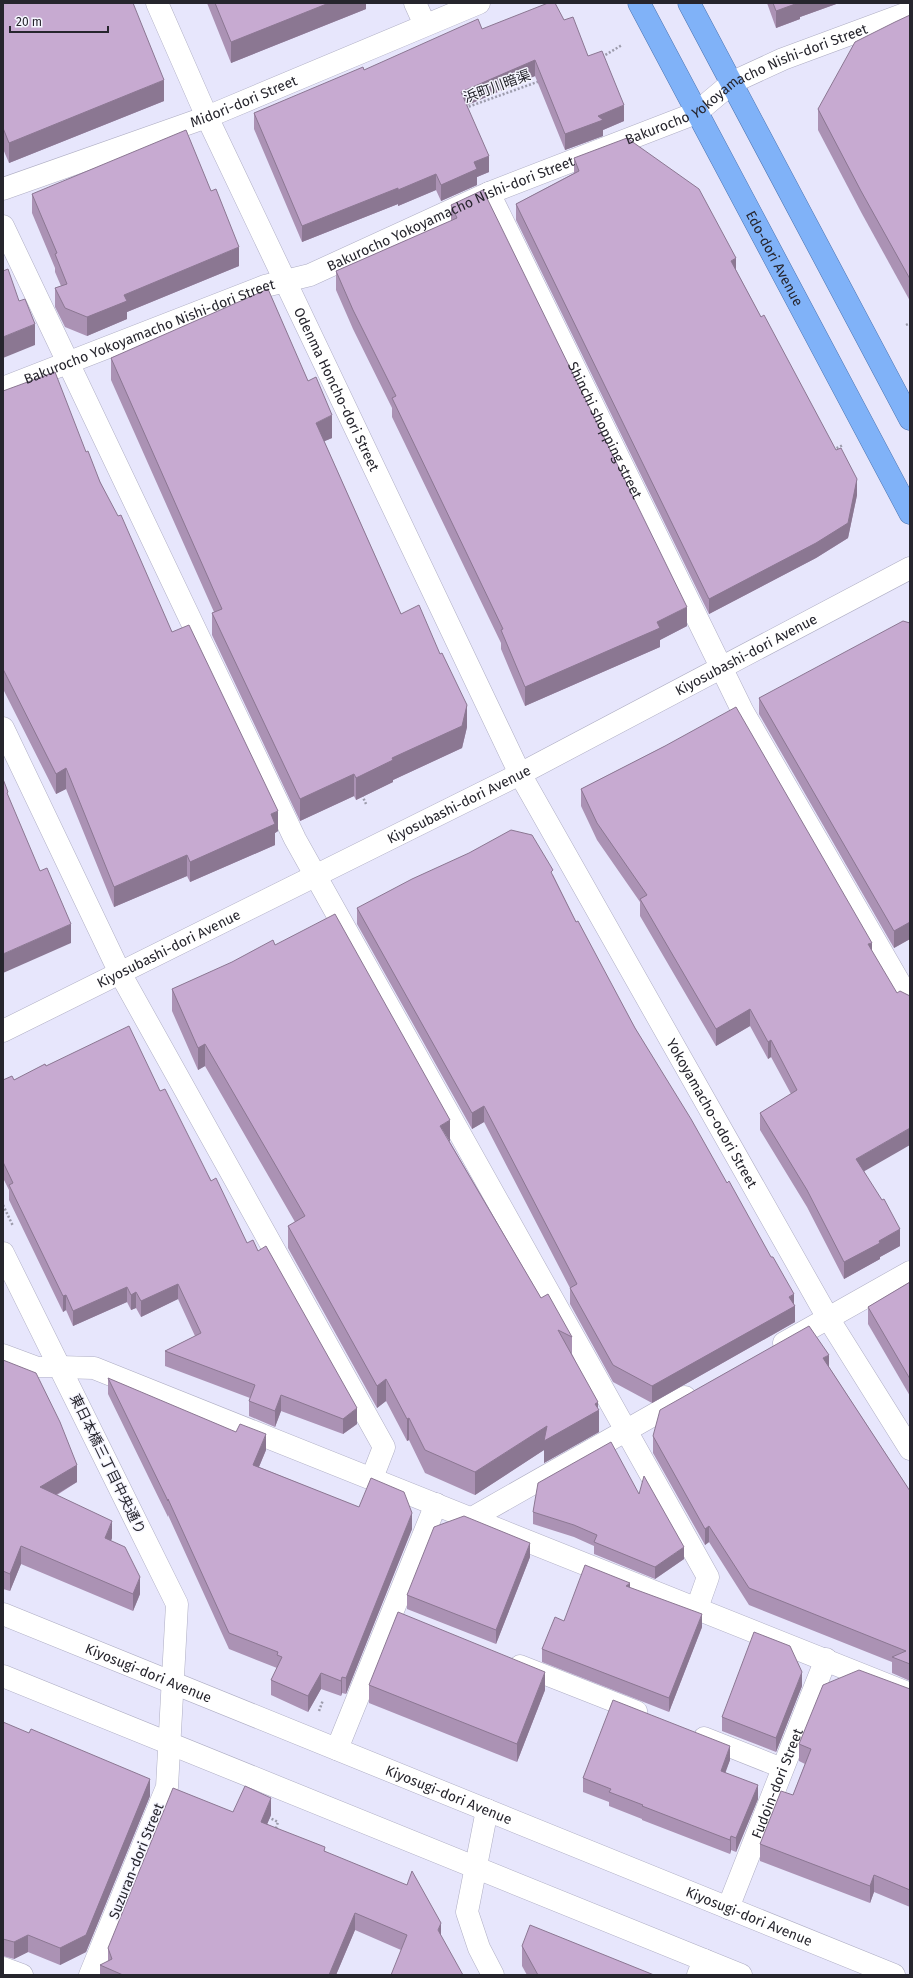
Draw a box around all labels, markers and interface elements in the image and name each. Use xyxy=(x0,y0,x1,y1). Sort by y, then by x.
scale bar xyxy=(10,8,108,34)
text: 20 m xyxy=(16,15,42,29)
street label: Bakurocho Yokoyamacho Nishi-dori Street xyxy=(623,20,871,149)
street label: 浜町川暗渠 xyxy=(461,67,533,106)
street label: Midori-dori Street xyxy=(188,72,301,131)
street label: Bakurocho Yokoyamacho Nishi-dori Street xyxy=(324,153,578,275)
street label: Edo-dori Avenue xyxy=(742,208,806,309)
street label: Bakurocho Yokoyamacho Nishi-dori Street xyxy=(22,276,278,388)
street label: Odenma Honcho-dori Street xyxy=(290,305,383,475)
street label: Shinchi shopping street xyxy=(564,359,646,502)
street label: Kiyosubashi-dori Avenue xyxy=(672,611,820,699)
street label: Kiyosubashi-dori Avenue xyxy=(384,762,534,848)
street label: Kiyosubashi-dori Avenue xyxy=(94,906,243,992)
street label: Yokoyamacho-odori Street xyxy=(663,1036,761,1192)
street label: 東日本橋三丁目中央通り xyxy=(66,1391,149,1537)
street label: Kiyosugi-dori Avenue xyxy=(83,1640,214,1707)
street label: Fudoin-dori Street xyxy=(748,1725,807,1841)
street label: Kiyosugi-dori Avenue xyxy=(383,1762,514,1828)
street label: Suzuran-dori Street xyxy=(105,1800,168,1922)
street label: Kiyosugi-dori Avenue xyxy=(683,1884,815,1950)

